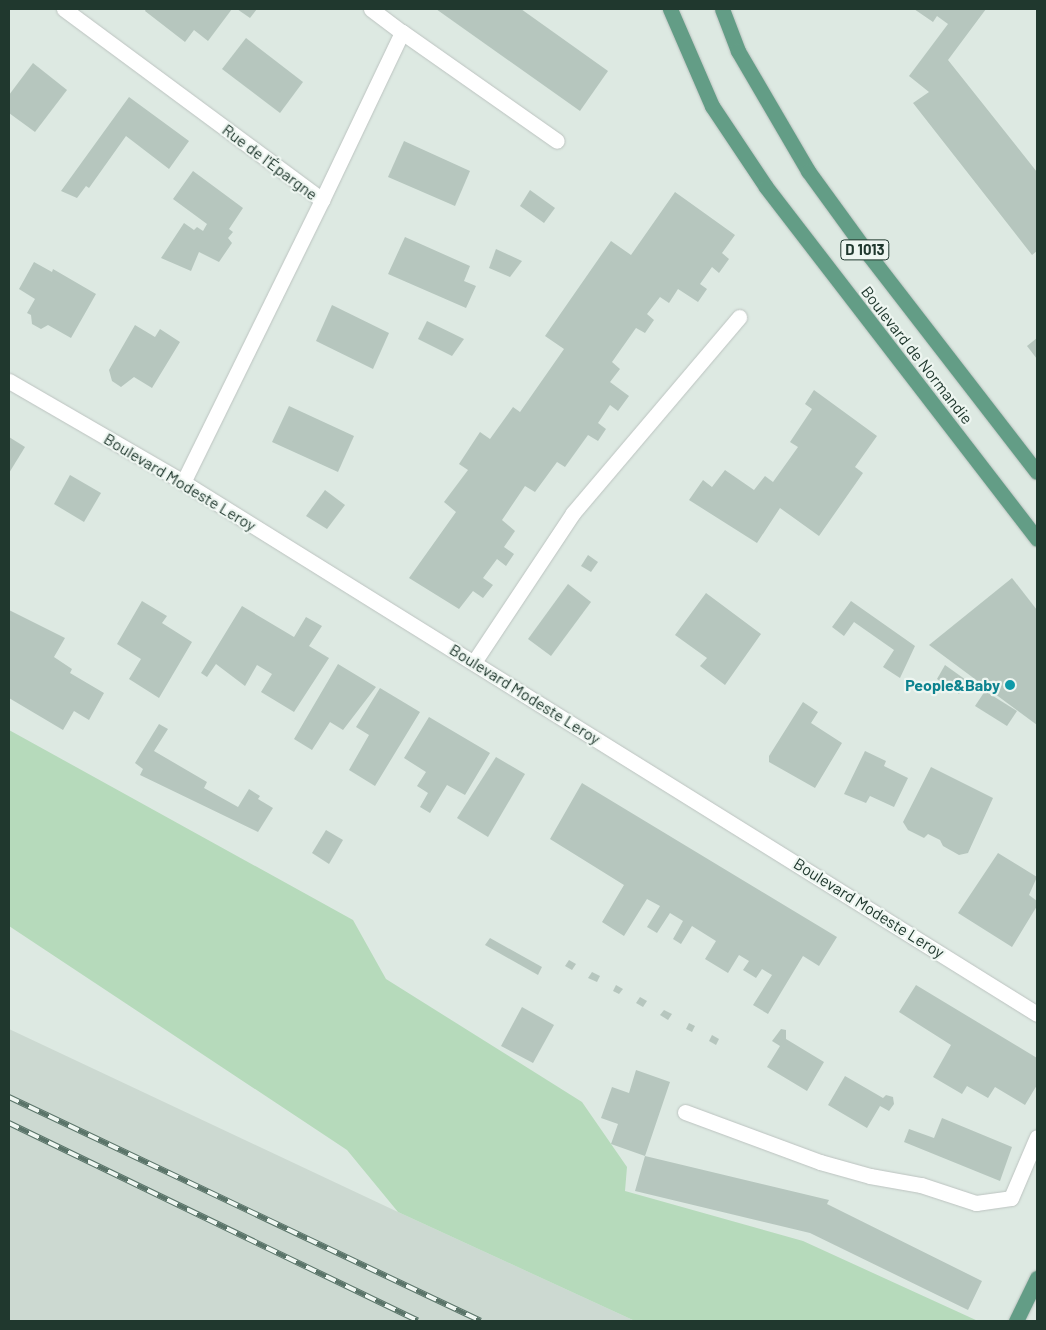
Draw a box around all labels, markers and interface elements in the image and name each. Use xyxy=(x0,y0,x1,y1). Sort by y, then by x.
street label: Rue de l'Épargne xyxy=(219,120,321,204)
road number: D 1013 xyxy=(840,238,890,262)
street label: Boulevard de Normandie xyxy=(857,282,977,428)
street label: Boulevard Modeste Leroy xyxy=(100,429,260,535)
street label: Boulevard Modeste Leroy xyxy=(446,640,604,748)
place label: People&Baby xyxy=(905,675,1000,695)
marker: People&Baby xyxy=(1004,679,1016,691)
street label: Boulevard Modeste Leroy xyxy=(790,854,948,962)

